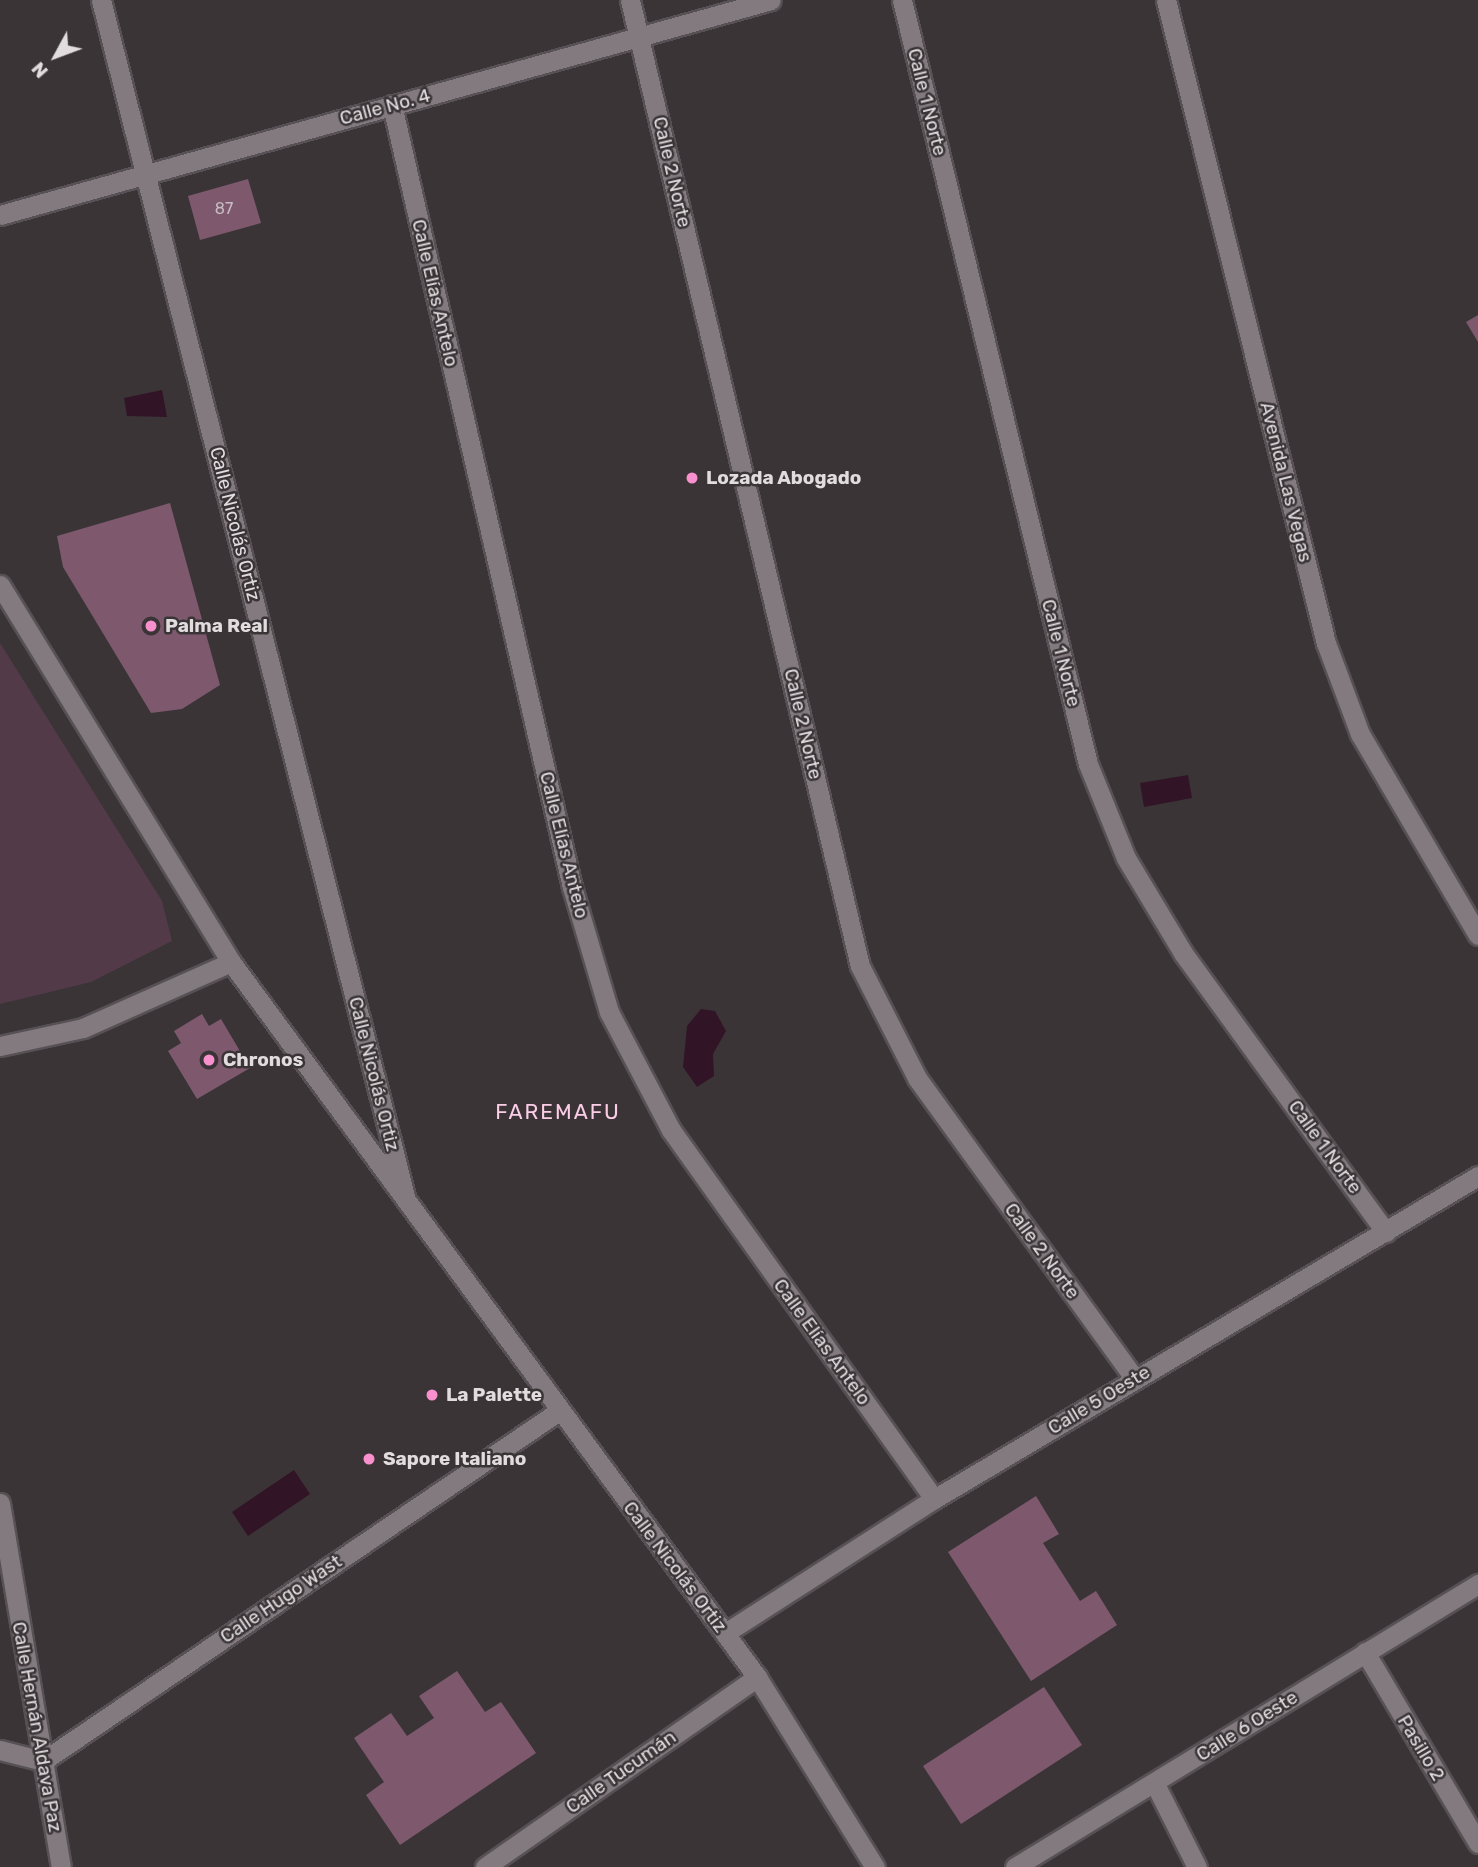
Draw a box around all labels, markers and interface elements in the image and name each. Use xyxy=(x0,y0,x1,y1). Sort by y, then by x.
north arrow xyxy=(21,21,91,91)
street label: Calle 1 Norte xyxy=(903,46,951,158)
text: N xyxy=(27,57,53,83)
street label: Calle No. 4 xyxy=(337,84,433,130)
street label: Calle 2 Norte xyxy=(648,114,696,230)
house number: 87 xyxy=(215,199,233,219)
street label: Calle Elías Antelo xyxy=(407,217,463,369)
street label: Avenida Las Vegas xyxy=(1255,399,1317,565)
street label: Calle Nicolás Ortiz xyxy=(205,445,265,603)
place label: Lozada Abogado xyxy=(706,467,862,489)
marker: Lozada Abogado xyxy=(684,470,700,486)
street label: Calle 1 Norte xyxy=(1037,597,1085,709)
place label: Palma Real xyxy=(165,615,268,637)
marker: Palma Real xyxy=(143,618,159,634)
street label: Calle 2 Norte xyxy=(779,666,827,782)
street label: Calle Elías Antelo xyxy=(535,769,593,921)
street label: Calle Nicolás Ortiz xyxy=(344,995,404,1153)
place label: Chronos xyxy=(223,1049,303,1071)
marker: Chronos xyxy=(201,1052,217,1068)
street label: Calle 1 Norte xyxy=(1283,1096,1367,1198)
district label: FAREMAFU xyxy=(496,1099,620,1125)
street label: Calle 2 Norte xyxy=(1000,1199,1084,1303)
street label: Calle Elías Antelo xyxy=(768,1274,876,1410)
street label: Calle 5 Oeste xyxy=(1044,1361,1154,1439)
place label: La Palette xyxy=(446,1384,542,1406)
marker: La Palette xyxy=(424,1387,440,1403)
place label: Sapore Italiano xyxy=(383,1448,526,1470)
marker: Sapore Italiano xyxy=(361,1451,377,1467)
street label: Calle Nicolás Ortiz xyxy=(618,1497,732,1637)
street label: Calle Hugo Wast xyxy=(216,1550,346,1648)
street label: Calle Hernán Aldava Paz xyxy=(7,1620,67,1834)
street label: Calle 6 Oeste xyxy=(1192,1686,1302,1766)
street label: Pasillo 2 xyxy=(1392,1711,1450,1785)
street label: Calle Tucumán xyxy=(561,1726,681,1818)

